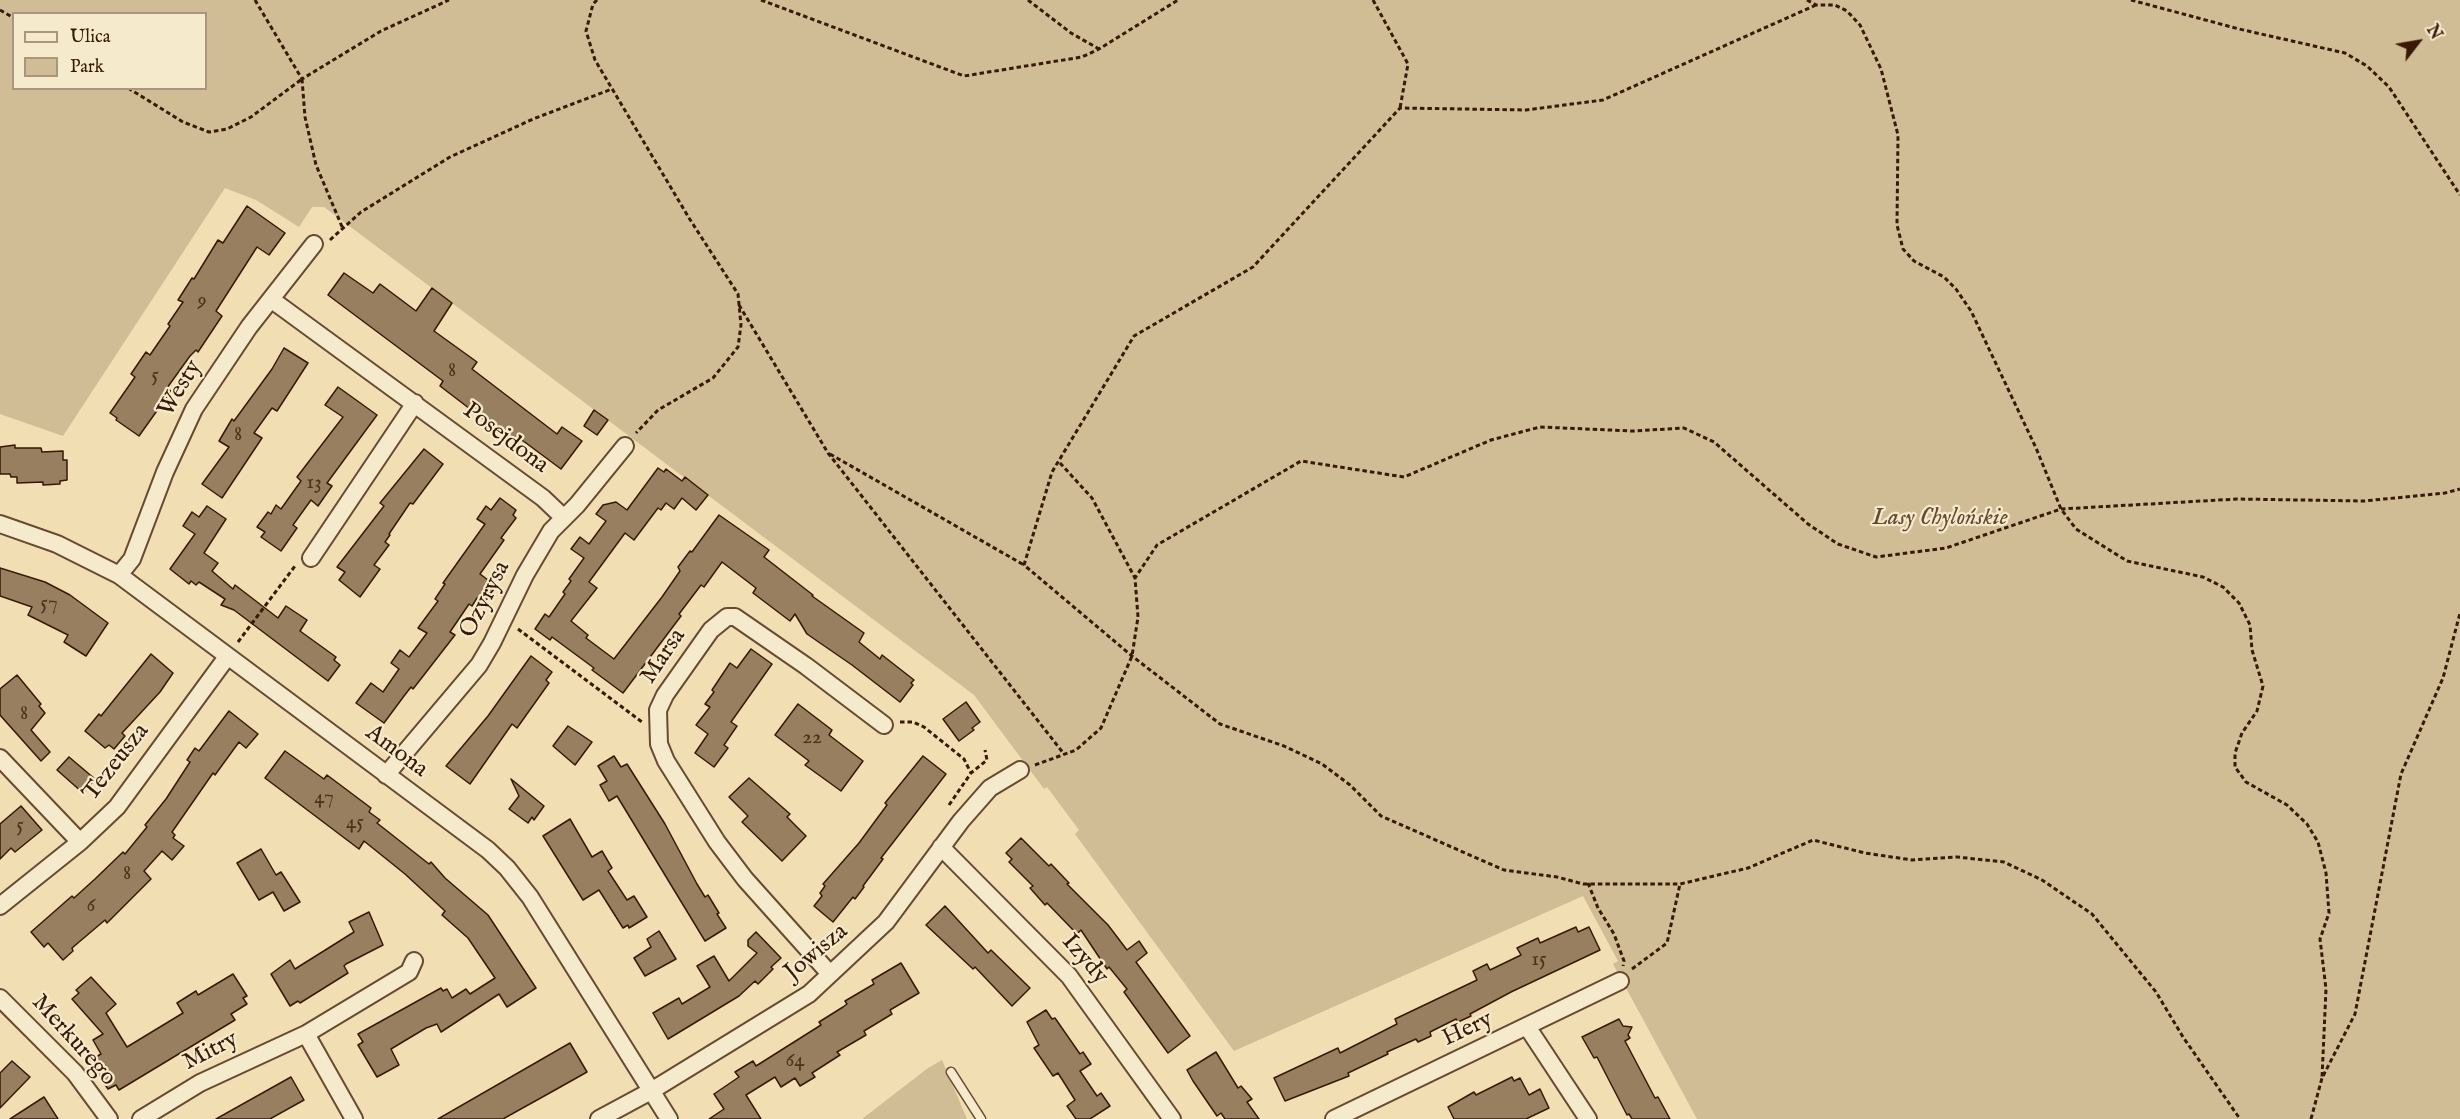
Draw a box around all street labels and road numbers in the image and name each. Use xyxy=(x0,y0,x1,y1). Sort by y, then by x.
street label: Westy xyxy=(153,355,209,423)
street label: Posejdona xyxy=(456,397,554,481)
street label: Ozyrysa xyxy=(455,557,517,643)
street label: Marsa xyxy=(635,624,693,690)
street label: Tezeusza xyxy=(78,718,156,808)
street label: Amona xyxy=(359,719,433,785)
street label: Jowisza xyxy=(779,918,855,988)
street label: Izydy xyxy=(1054,929,1114,991)
street label: Merkurego xyxy=(24,989,122,1093)
street label: Hery xyxy=(1438,1006,1498,1054)
street label: Mitry xyxy=(179,1026,243,1078)

